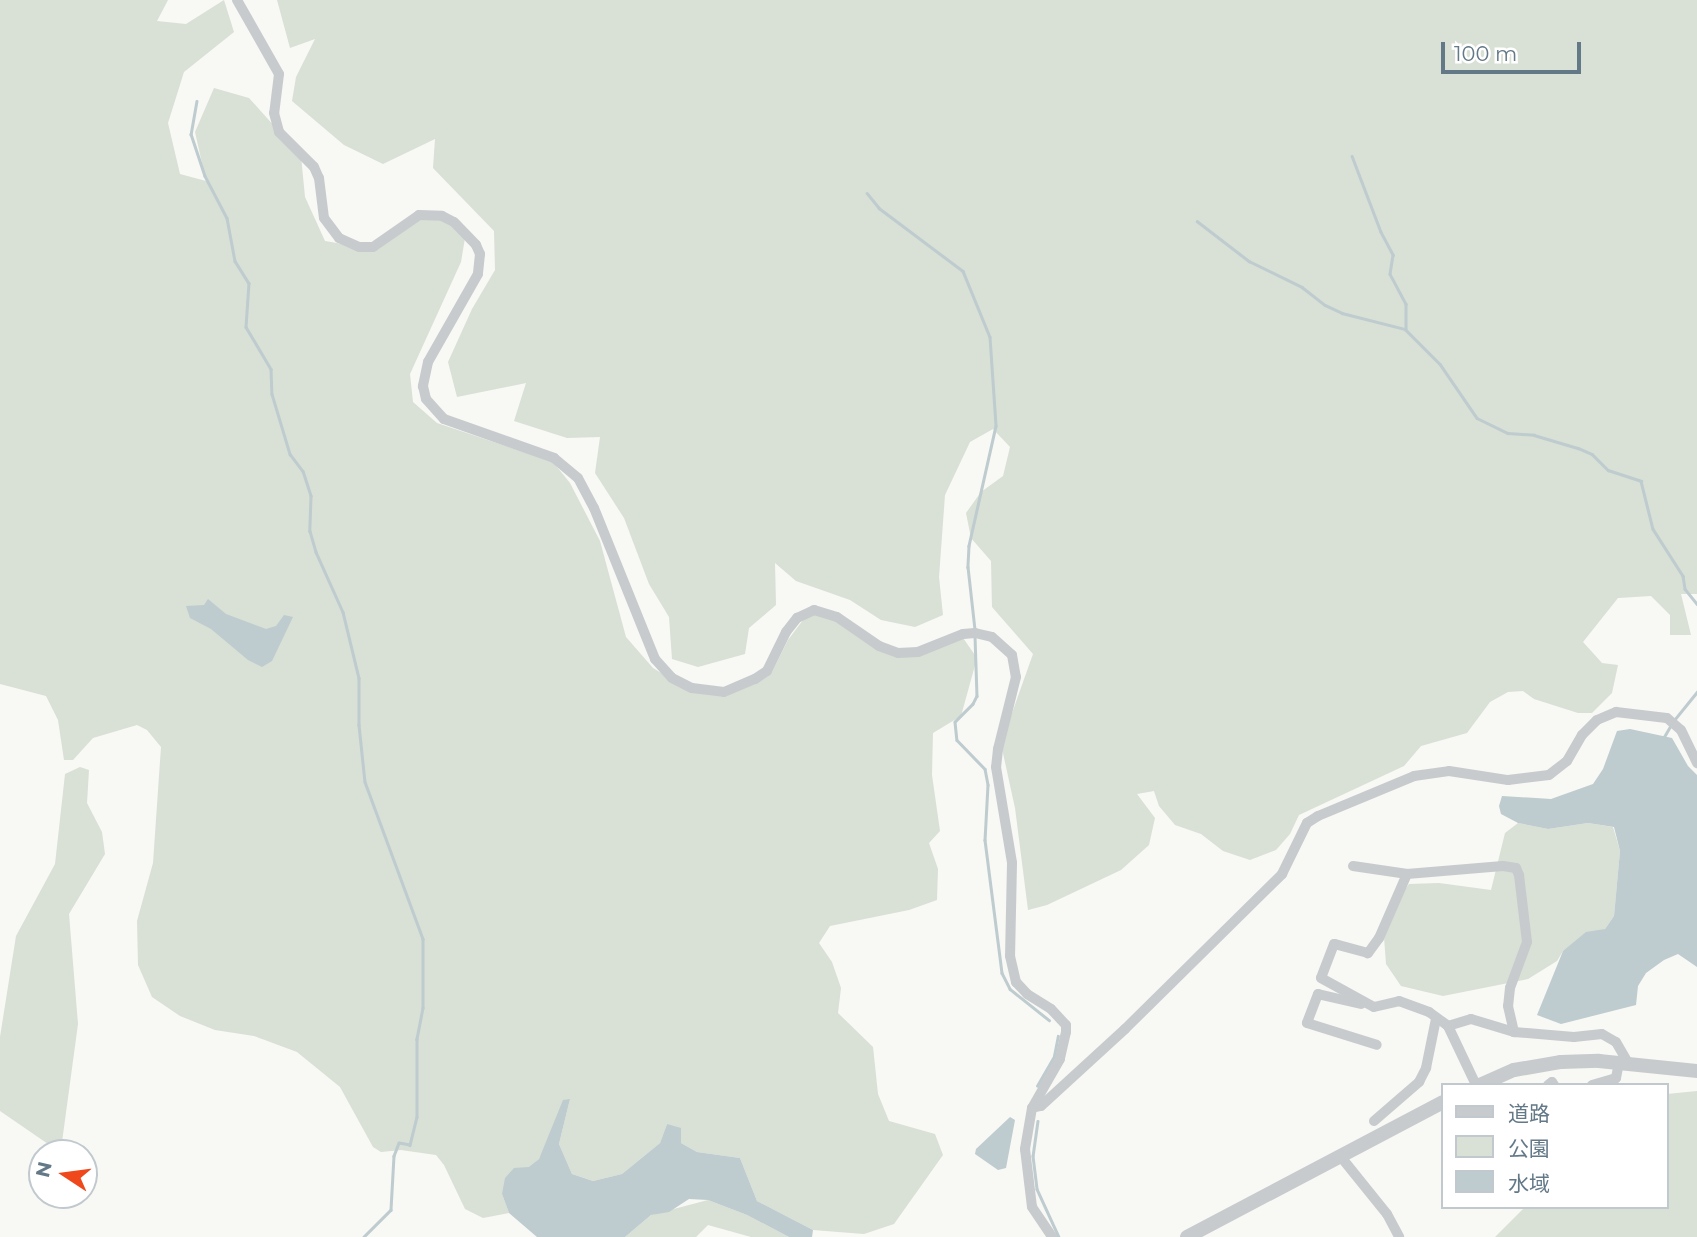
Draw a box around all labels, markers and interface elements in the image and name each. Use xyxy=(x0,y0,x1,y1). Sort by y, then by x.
scale bar xyxy=(1445,28,1585,72)
text: 100 m xyxy=(1454,41,1517,66)
legend xyxy=(1442,1083,1669,1209)
text: 道路 xyxy=(1508,1101,1550,1126)
text: 公園 xyxy=(1508,1136,1550,1161)
north arrow xyxy=(28,1139,98,1209)
text: N xyxy=(31,1160,57,1180)
text: 水域 xyxy=(1508,1171,1550,1196)

